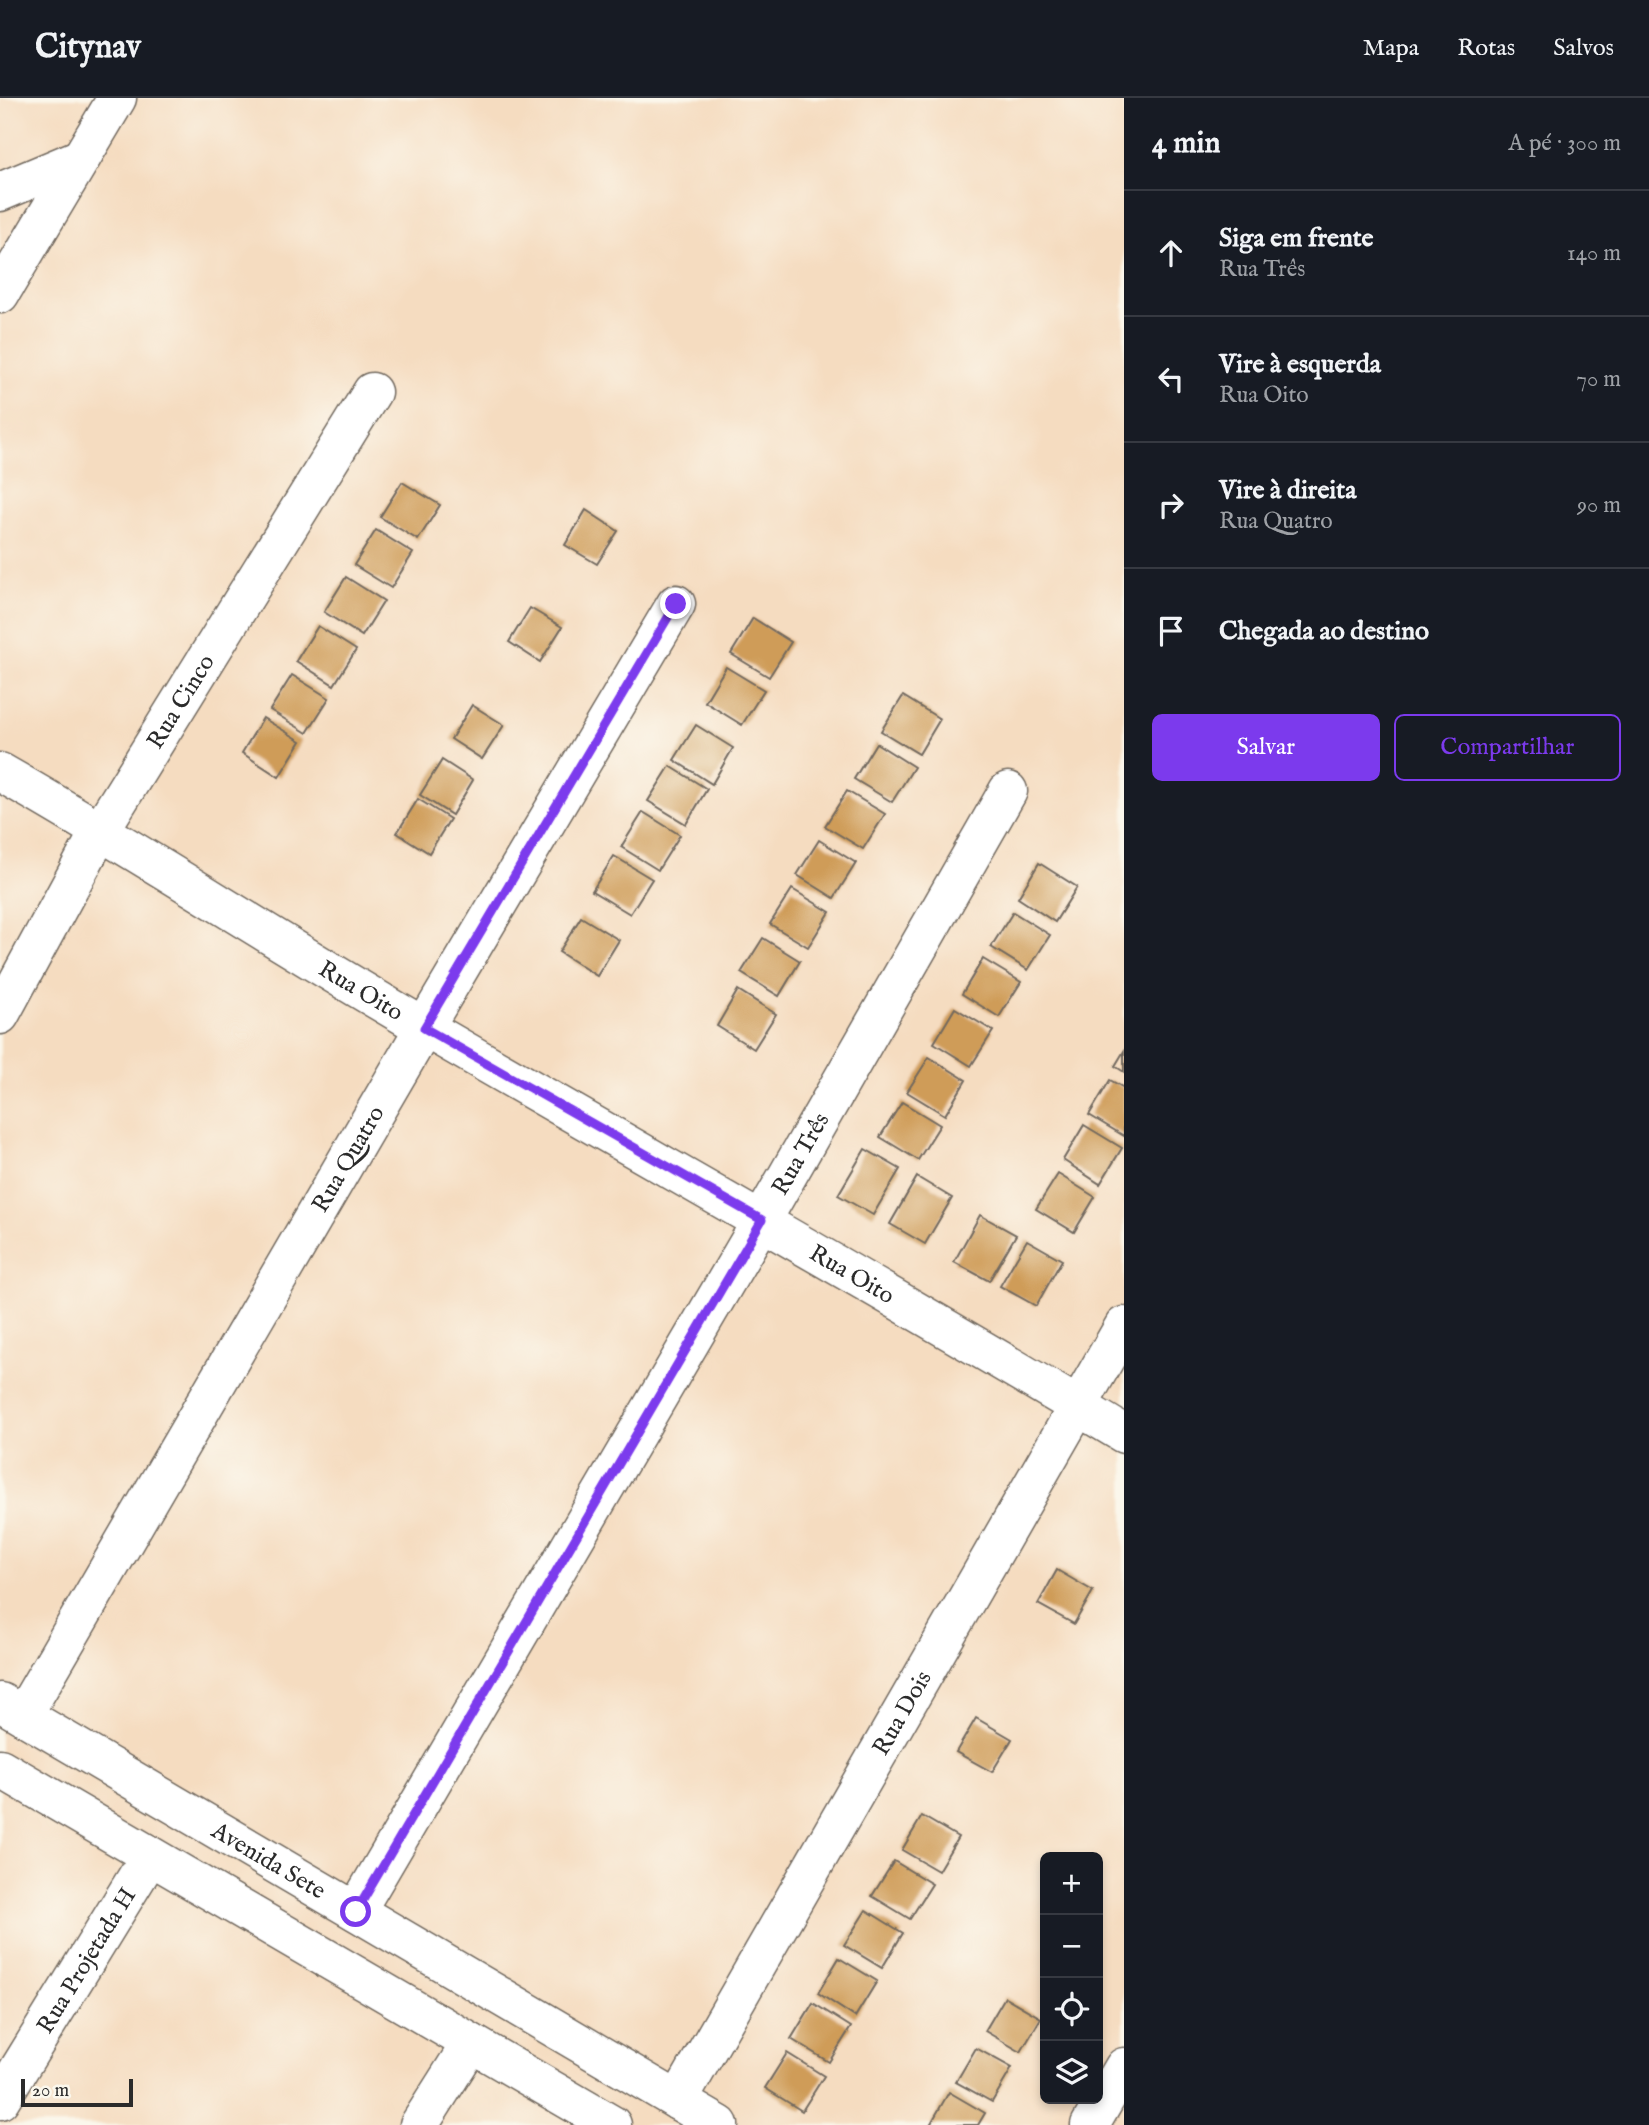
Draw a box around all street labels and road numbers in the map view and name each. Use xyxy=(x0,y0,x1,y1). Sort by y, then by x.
street label: Rua Cinco xyxy=(140,649,223,755)
street label: Rua Oito xyxy=(312,954,409,1029)
street label: Rua Quatro xyxy=(306,1100,392,1219)
street label: Rua Três xyxy=(766,1108,837,1201)
street label: Rua Oito xyxy=(803,1238,900,1312)
street label: Rua Dois xyxy=(866,1665,939,1762)
street label: Avenida Sete xyxy=(205,1815,331,1907)
street label: Rua Projetada H xyxy=(30,1882,144,2040)

